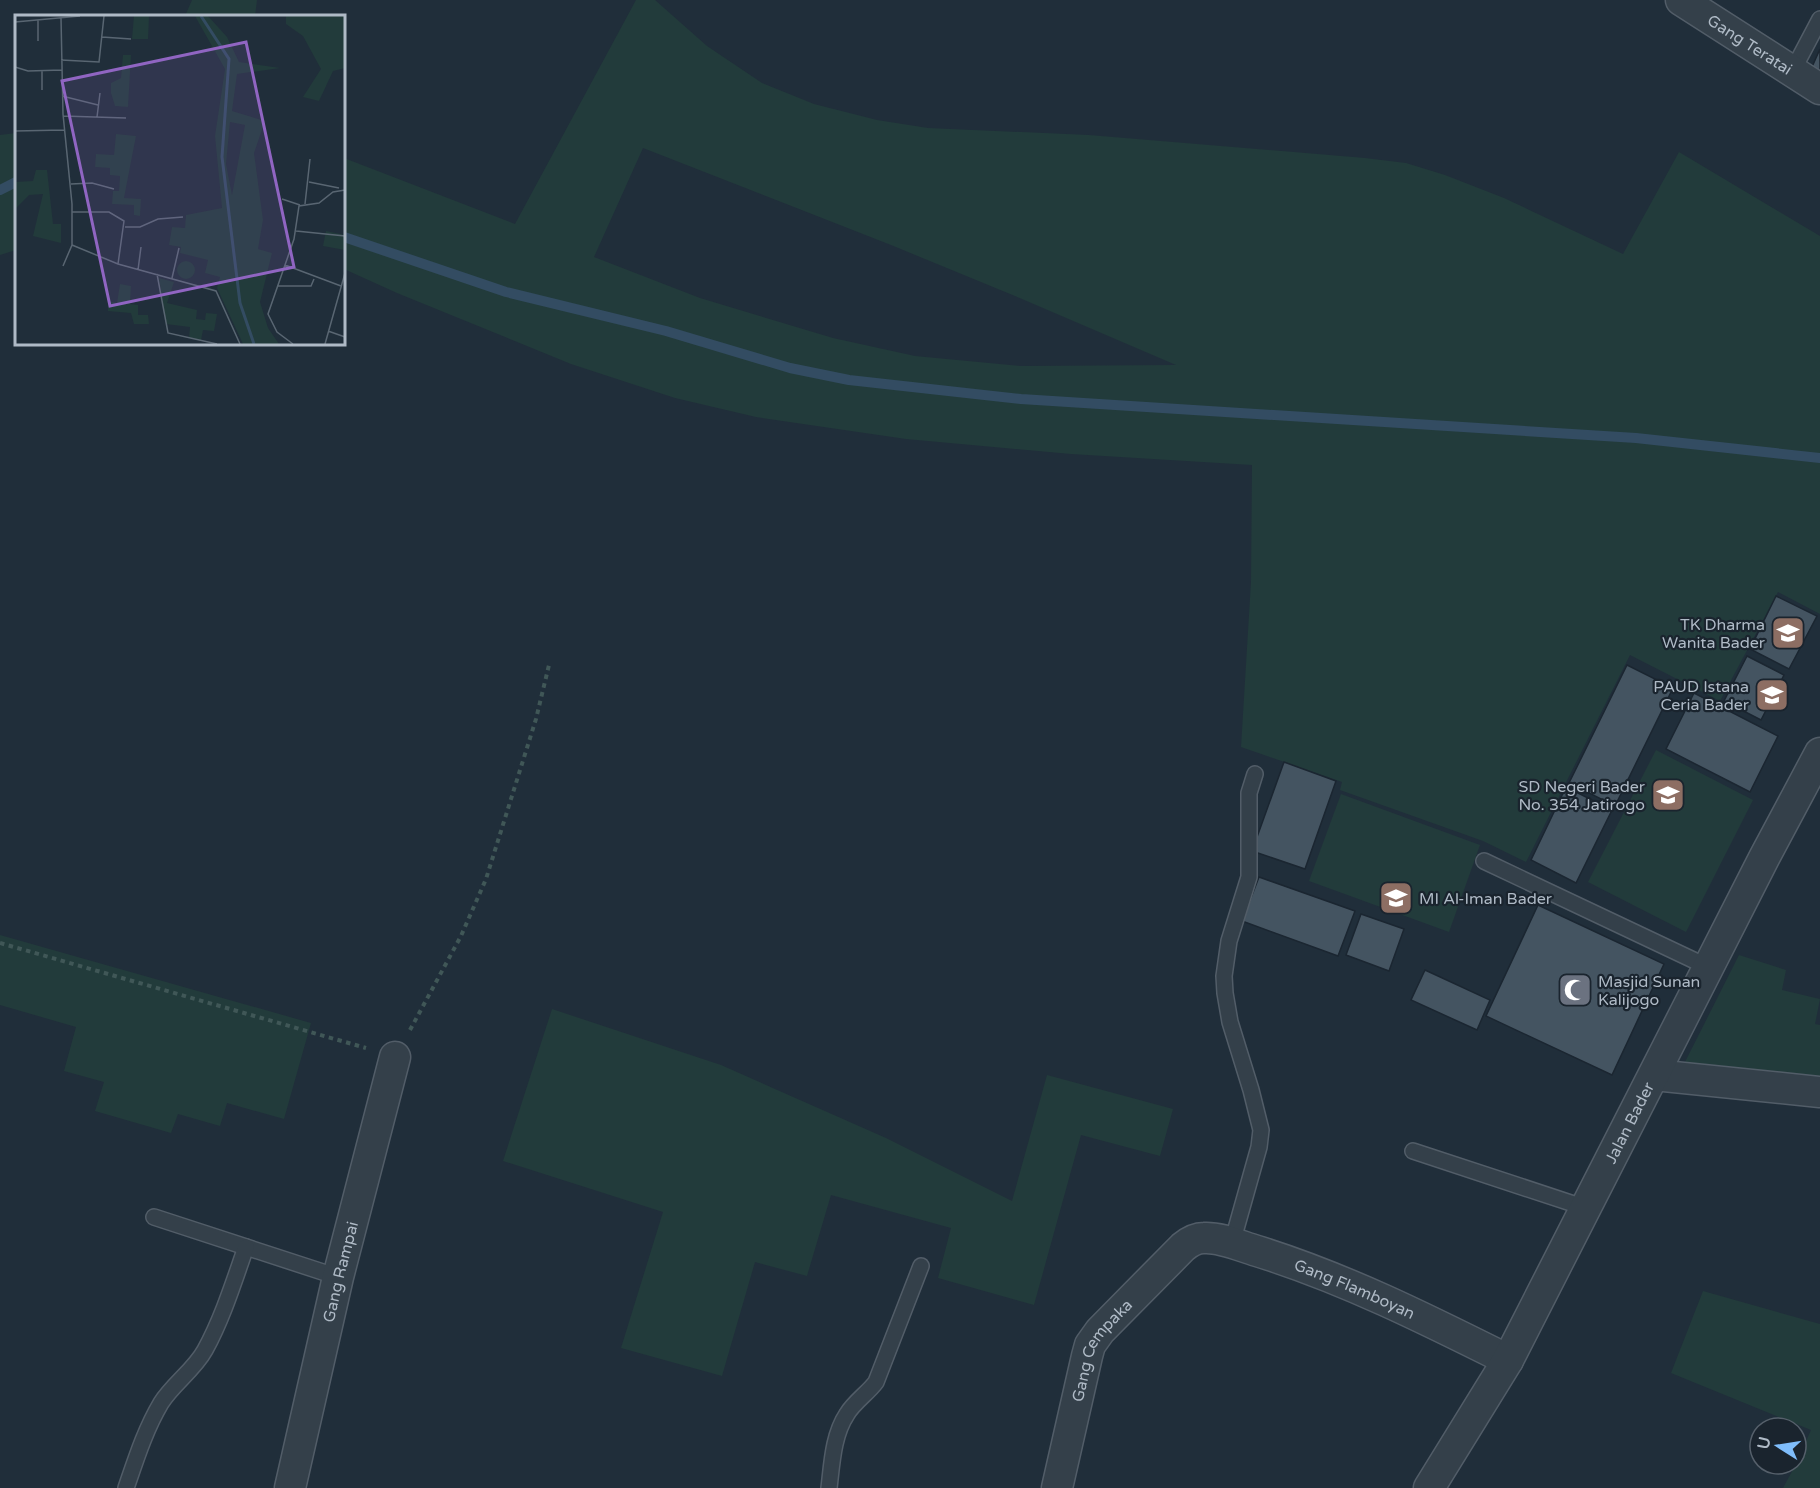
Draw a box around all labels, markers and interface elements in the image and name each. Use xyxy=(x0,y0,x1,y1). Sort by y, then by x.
street label: Gang Teratai xyxy=(1703,10,1796,80)
inset map xyxy=(15,15,345,345)
place label: TK Dharma Wanita Bader xyxy=(1662,615,1766,653)
school or university icon: TK Dharma Wanita Bader xyxy=(1770,615,1806,651)
place label: PAUD Istana Ceria Bader xyxy=(1653,677,1750,715)
school or university icon: PAUD Istana Ceria Bader xyxy=(1754,677,1790,713)
place label: SD Negeri Bader No. 354 Jatirogo xyxy=(1518,777,1646,815)
school or university icon: SD Negeri Bader No. 354 Jatirogo xyxy=(1650,777,1686,813)
school or university icon: MI Al-Iman Bader xyxy=(1378,880,1414,916)
place label: MI Al-Iman Bader xyxy=(1419,889,1553,909)
mosque icon: Masjid Sunan Kalijogo xyxy=(1557,972,1593,1008)
place label: Masjid Sunan Kalijogo xyxy=(1598,972,1700,1010)
street label: Jalan Bader xyxy=(1601,1078,1659,1167)
street label: Gang Rampai xyxy=(319,1219,363,1324)
street label: Gang Flamboyan xyxy=(1291,1255,1418,1324)
street label: Gang Cempaka xyxy=(1068,1295,1137,1404)
north arrow xyxy=(1748,1416,1808,1476)
text: U xyxy=(1753,1435,1775,1451)

